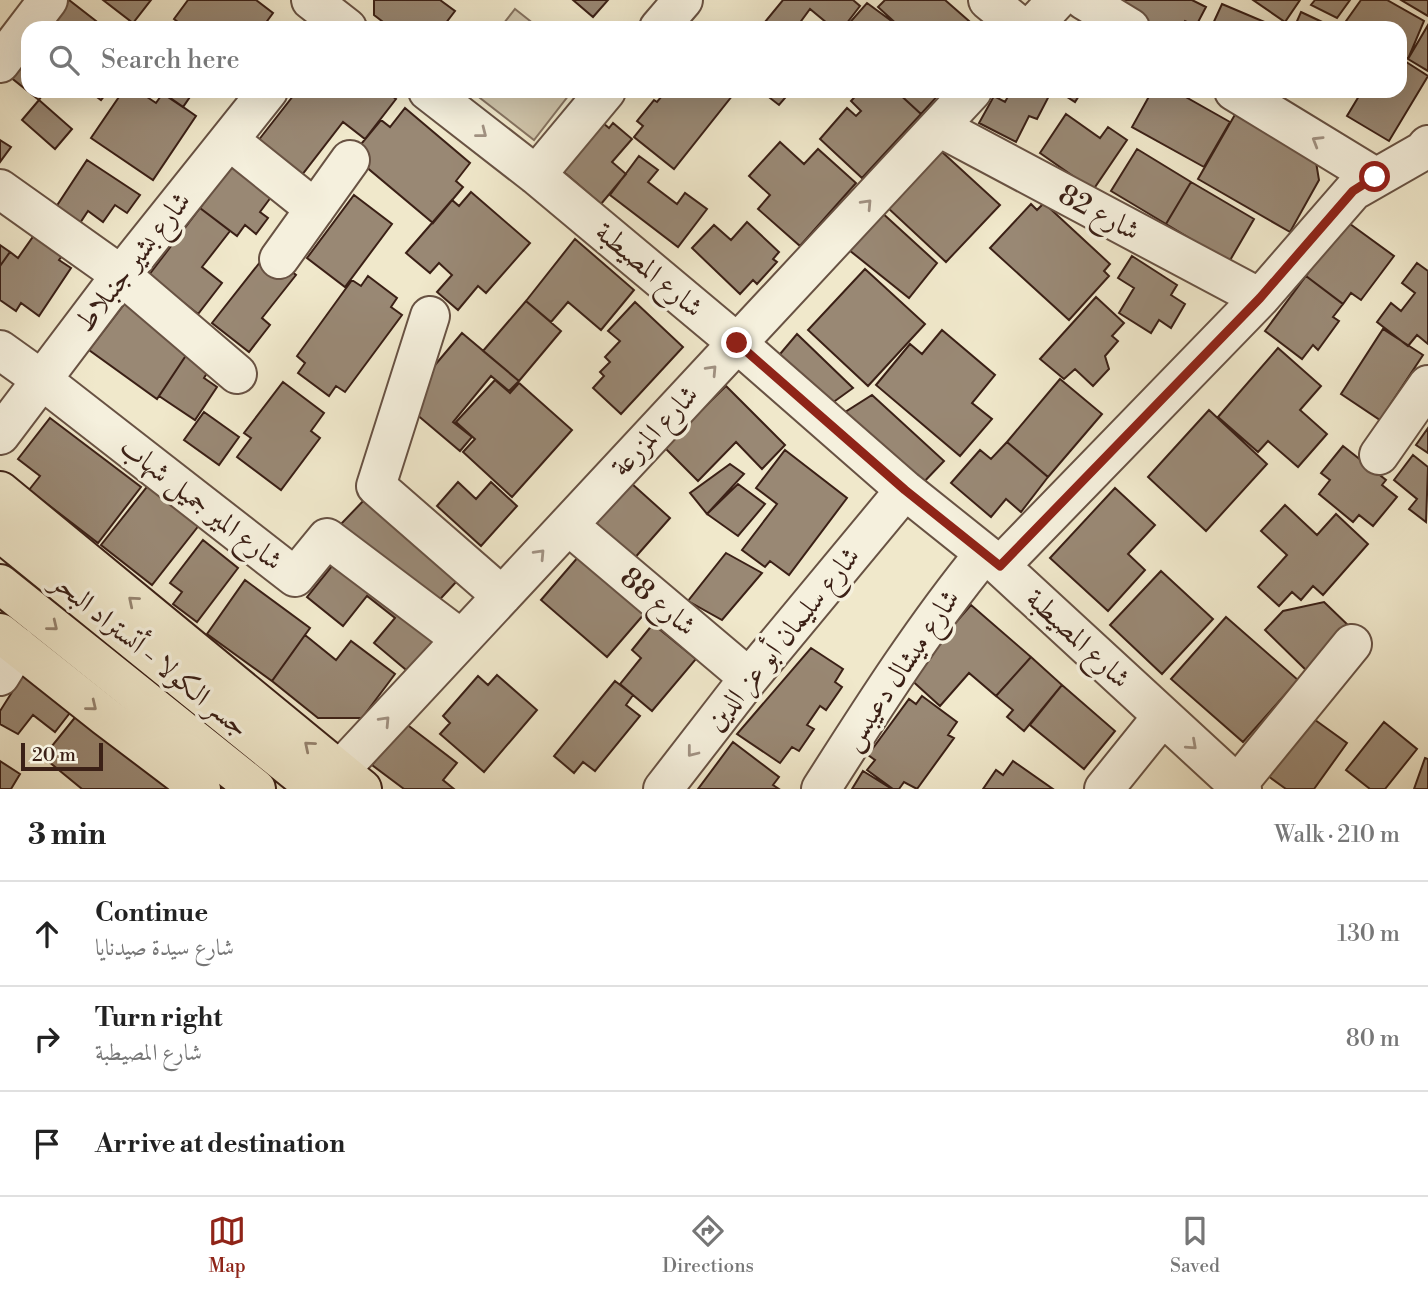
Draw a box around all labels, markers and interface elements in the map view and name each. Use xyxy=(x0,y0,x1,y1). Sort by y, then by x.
search box xyxy=(21,21,1407,98)
icon: search xyxy=(45,41,83,79)
text: Search here xyxy=(101,44,240,76)
one-way arrow xyxy=(473,125,486,137)
one-way arrow xyxy=(1312,137,1325,150)
route start xyxy=(1359,161,1390,192)
street label: شارع 82 xyxy=(1050,177,1146,253)
street label: شارع بشير جنبلاط xyxy=(67,185,203,342)
one-way arrow xyxy=(859,199,872,212)
street label: شارع المصيطبة xyxy=(585,215,710,329)
route end xyxy=(721,327,752,358)
one-way arrow xyxy=(704,365,716,378)
street label: شارع المزرعة xyxy=(604,378,710,488)
street label: شارع المير جميل شهاب xyxy=(109,429,290,583)
street label: شارع سليمان أبو عز الدين xyxy=(696,538,872,741)
one-way arrow xyxy=(532,549,545,562)
street label: جسر الكولا - أتستراد البحر xyxy=(42,560,258,745)
street label: شارع 88 xyxy=(610,560,703,648)
street label: شارع المصيطبة xyxy=(1015,582,1138,700)
street label: شارع ميشال دعيبس xyxy=(834,583,972,760)
one-way arrow xyxy=(129,597,141,610)
one-way arrow xyxy=(46,618,58,631)
one-way arrow xyxy=(83,698,96,710)
one-way arrow xyxy=(377,716,390,729)
one-way arrow xyxy=(1184,736,1197,749)
scale bar xyxy=(21,740,103,772)
one-way arrow xyxy=(304,742,317,754)
text: 20 m xyxy=(32,743,76,767)
one-way arrow xyxy=(687,744,700,756)
text: 3 min xyxy=(28,816,106,854)
text: Walk · 210 m xyxy=(1274,821,1400,849)
text: Continue xyxy=(95,897,208,929)
icon: ahead xyxy=(28,915,66,953)
text: 130 m xyxy=(1337,920,1400,948)
text: شارع سيدة صيدنايا xyxy=(95,934,234,962)
text: Turn right xyxy=(95,1002,223,1034)
icon: right xyxy=(28,1020,66,1058)
text: 80 m xyxy=(1346,1025,1400,1053)
text: شارع المصيطبة xyxy=(95,1039,202,1067)
icon: arrive xyxy=(28,1125,66,1163)
text: Arrive at destination xyxy=(95,1128,345,1160)
tab: Map xyxy=(208,1212,246,1278)
tab: Directions xyxy=(662,1212,754,1278)
tab: Saved xyxy=(1170,1212,1220,1278)

